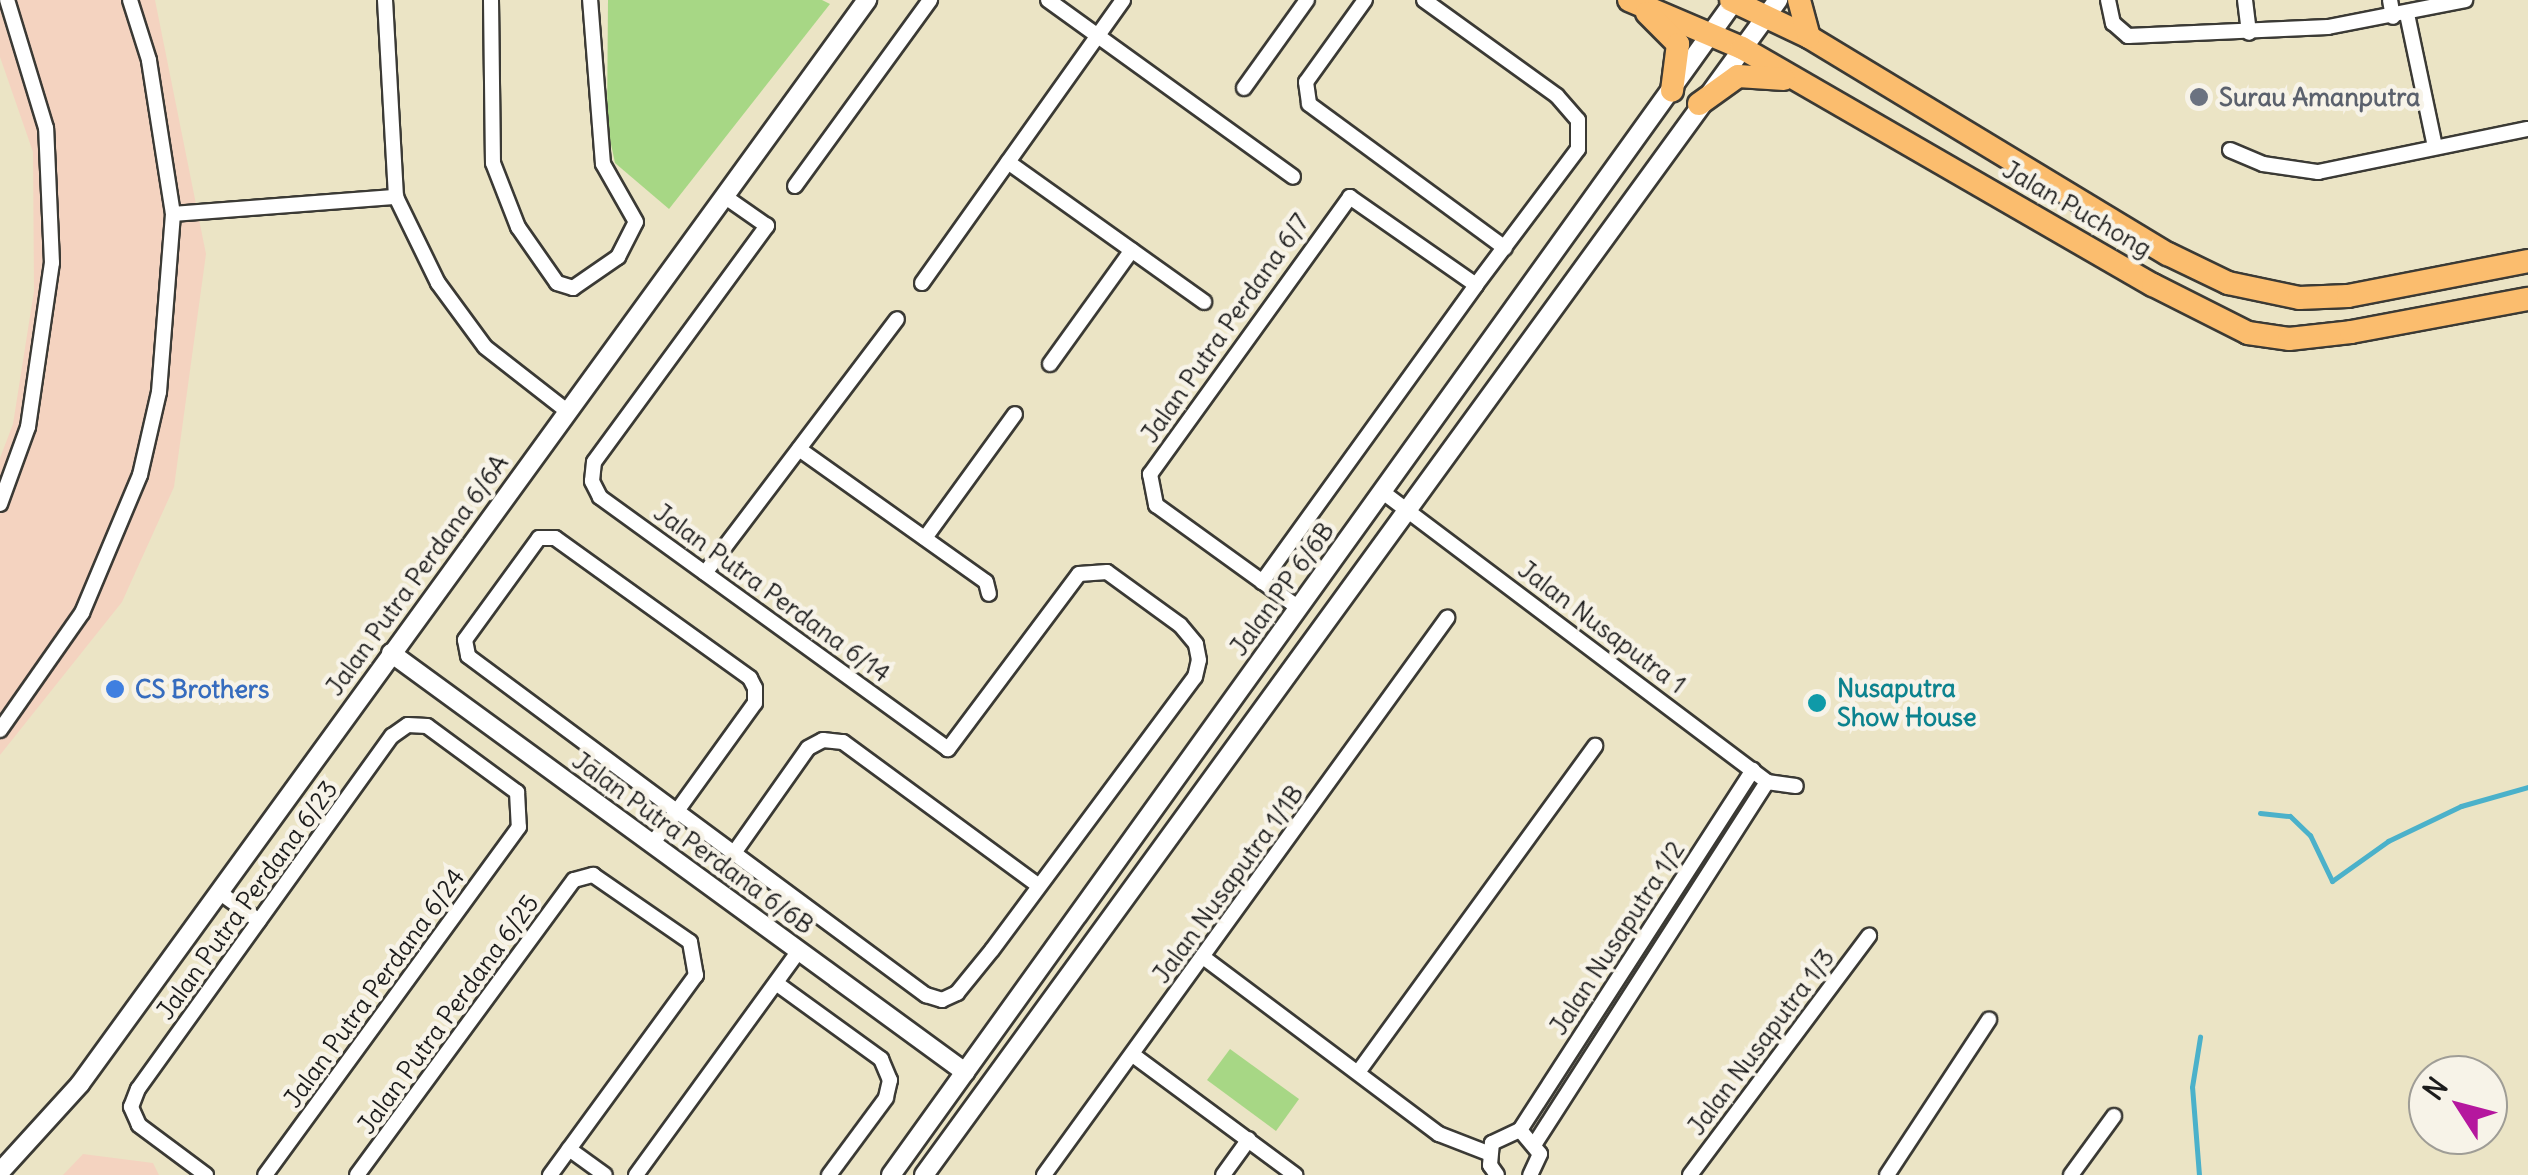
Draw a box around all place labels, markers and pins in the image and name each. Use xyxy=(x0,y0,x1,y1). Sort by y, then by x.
place label: Surau Amanputra xyxy=(2219,82,2420,112)
marker: Surau Amanputra xyxy=(2188,86,2210,108)
place label: CS Brothers xyxy=(135,674,269,704)
place label: Nusaputra Show House xyxy=(1837,674,1976,733)
marker: CS Brothers xyxy=(104,678,126,700)
marker: Nusaputra Show House xyxy=(1806,692,1828,714)

